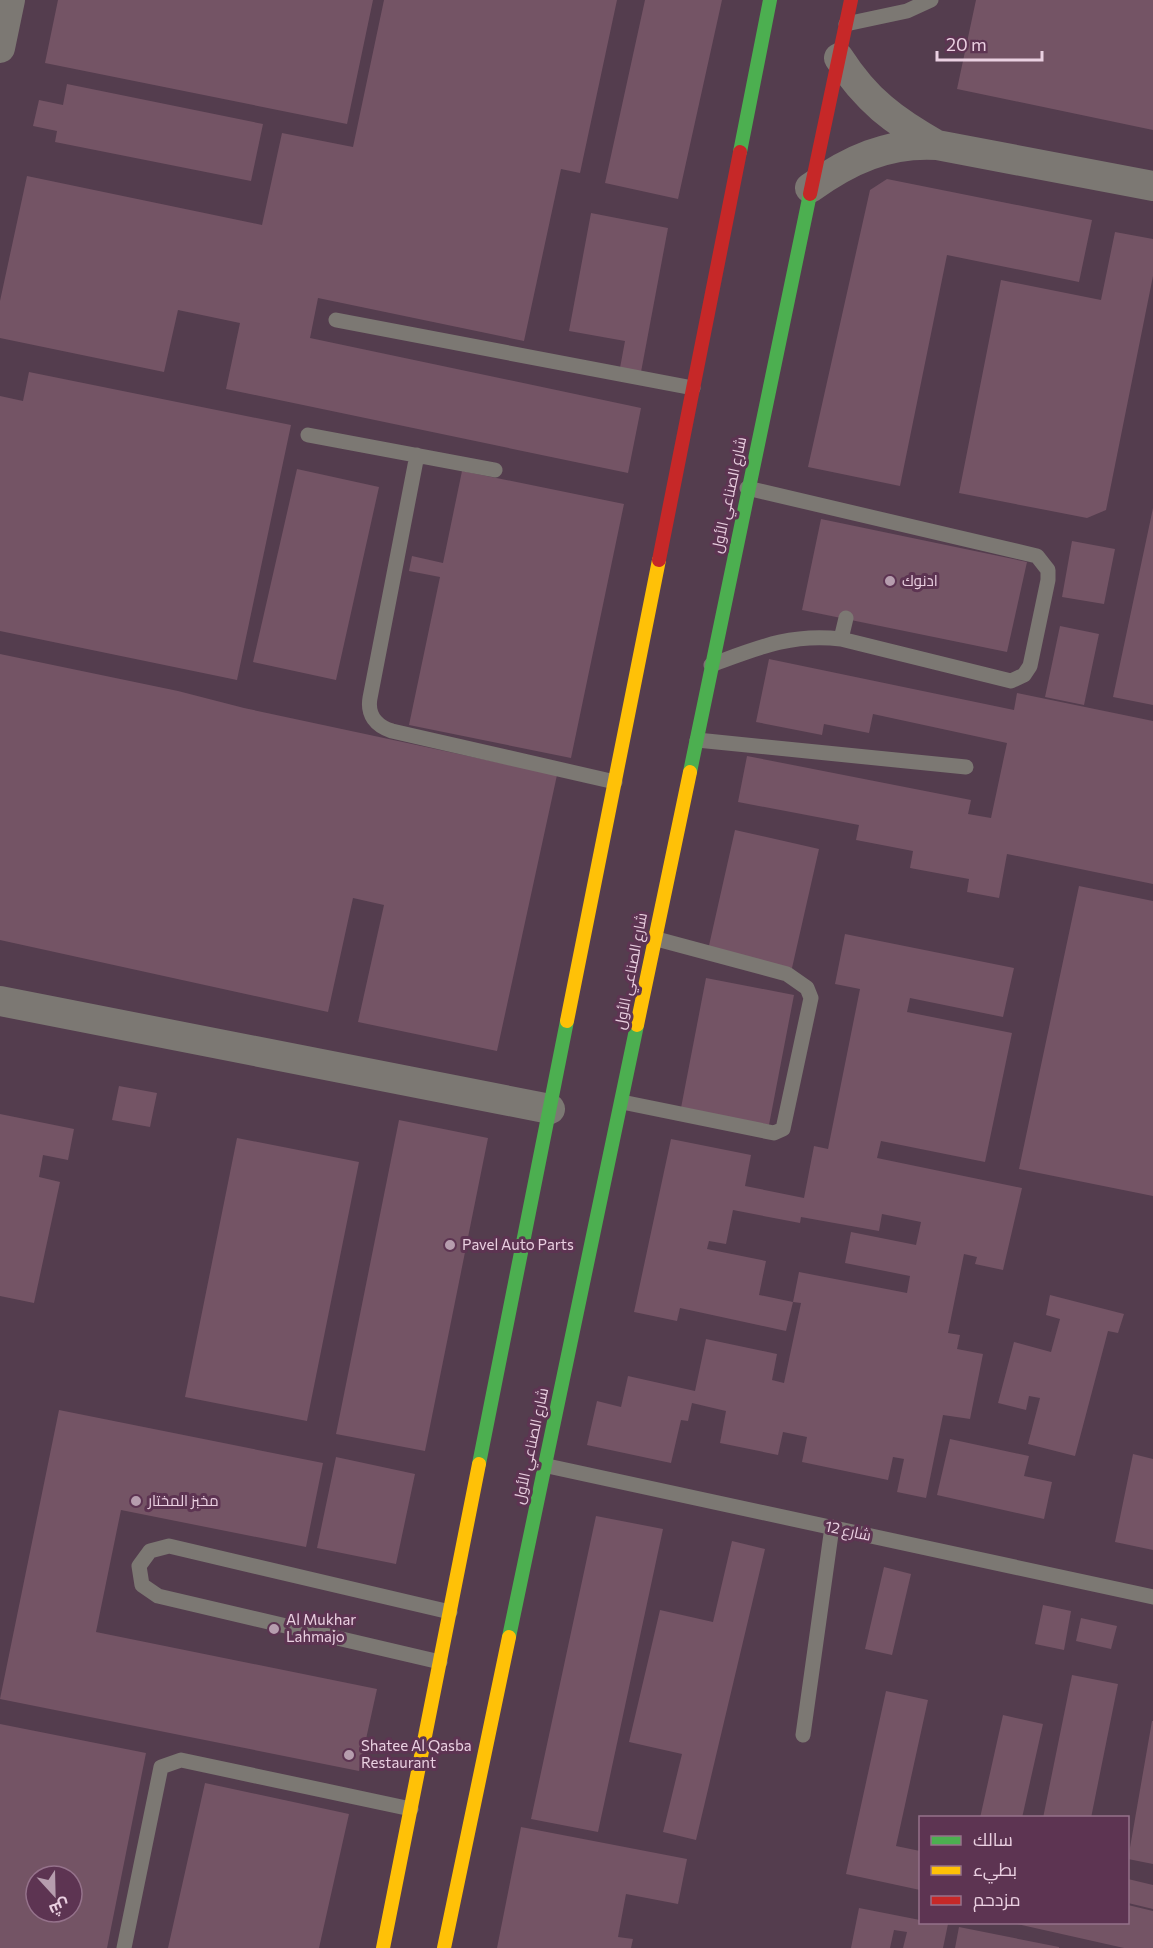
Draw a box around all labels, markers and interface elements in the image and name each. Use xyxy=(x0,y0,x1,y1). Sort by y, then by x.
scale bar xyxy=(937,24,1042,62)
text: 20 m xyxy=(946,33,987,55)
street label: شارع الصناعي الأول xyxy=(707,435,753,555)
place label: ادنوك xyxy=(902,571,938,590)
marker: ادنوك xyxy=(883,574,897,588)
street label: شارع الصناعي الأول xyxy=(610,911,654,1031)
place label: Pavel Auto Parts xyxy=(462,1235,574,1253)
marker: Pavel Auto Parts xyxy=(443,1238,457,1252)
street label: شارع الصناعي الأول xyxy=(509,1386,555,1506)
place label: مخبز المختار xyxy=(147,1491,219,1510)
marker: مخبز المختار xyxy=(129,1494,143,1508)
street label: شارع 12 xyxy=(823,1516,873,1547)
place label: Al Mukhar Lahmajo xyxy=(286,1610,356,1645)
marker: Al Mukhar Lahmajo xyxy=(267,1622,281,1636)
place label: Shatee Al Qasba Restaurant xyxy=(361,1736,472,1771)
marker: Shatee Al Qasba Restaurant xyxy=(342,1748,356,1762)
legend xyxy=(919,1816,1129,1924)
text: سالك xyxy=(973,1828,1013,1850)
text: بطيء xyxy=(973,1858,1017,1884)
north arrow xyxy=(24,1864,84,1924)
text: مزدحم xyxy=(973,1888,1021,1912)
text: ش xyxy=(46,1895,73,1921)

